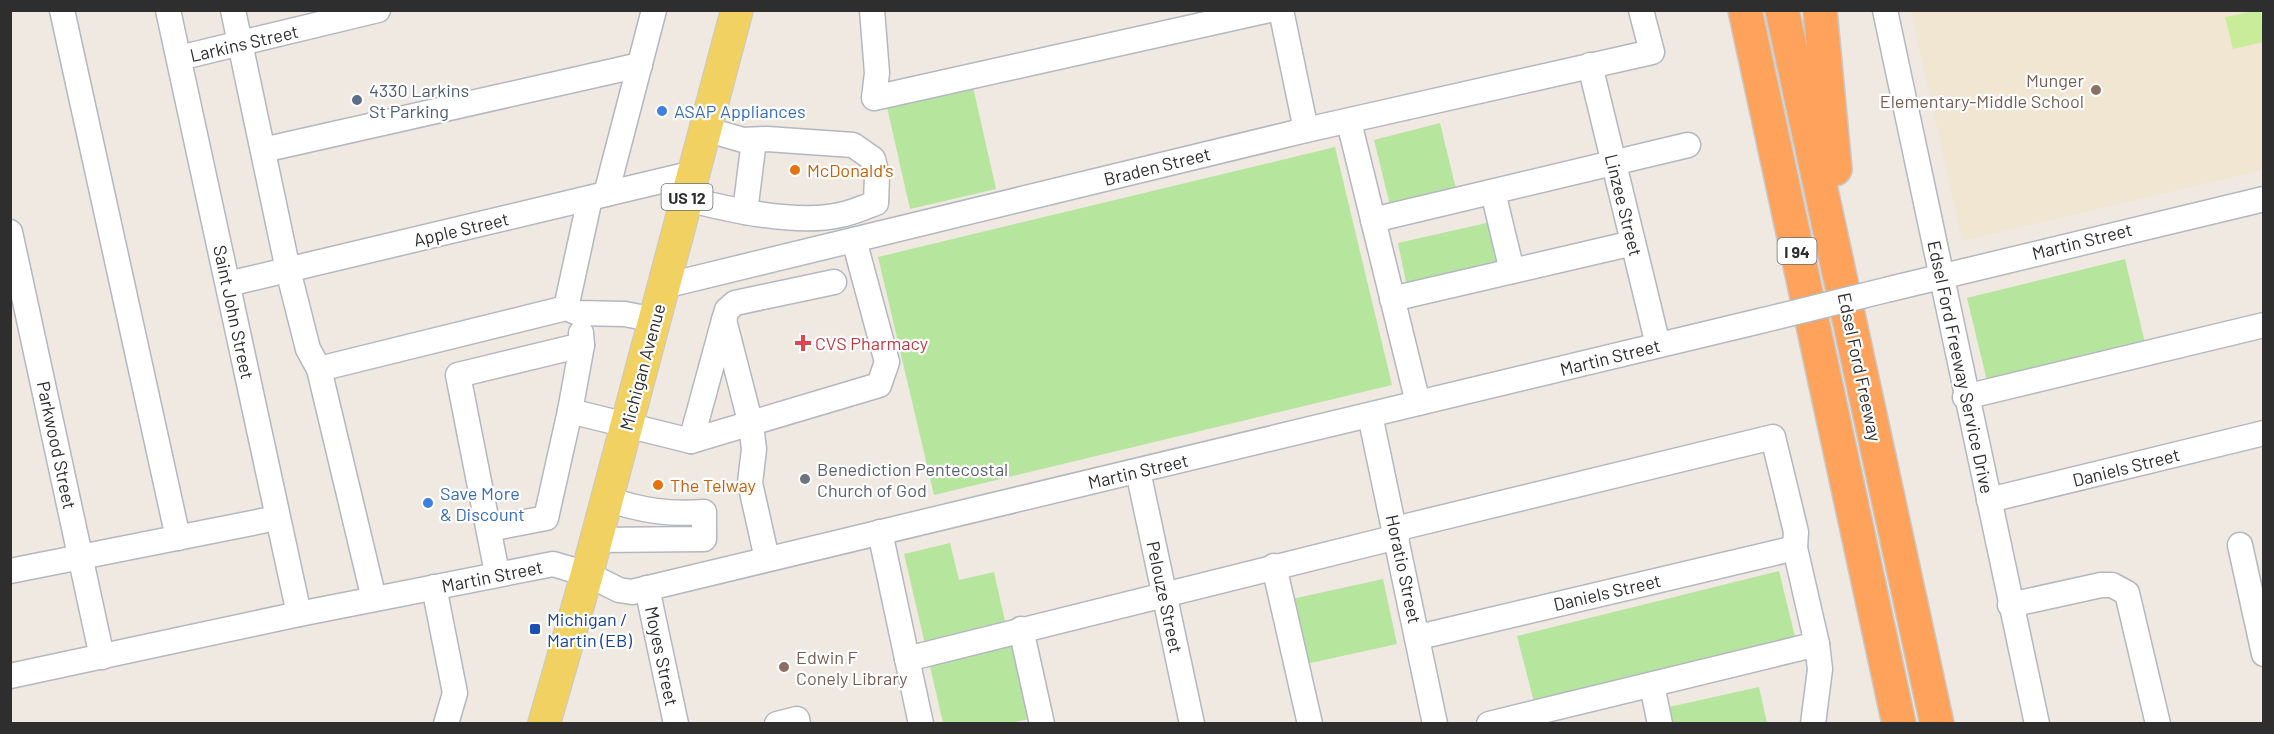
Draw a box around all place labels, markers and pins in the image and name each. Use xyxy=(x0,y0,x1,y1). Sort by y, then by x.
place label: Munger Elementary-Middle School xyxy=(1880,69,2084,112)
place label: 4330 Larkins St Parking xyxy=(369,79,469,122)
marker: Munger Elementary-Middle School xyxy=(2089,83,2103,97)
marker: 4330 Larkins St Parking xyxy=(350,93,364,107)
place label: ASAP Appliances xyxy=(674,100,806,122)
marker: ASAP Appliances xyxy=(655,104,669,118)
place label: McDonald's xyxy=(807,159,894,181)
marker: McDonald's xyxy=(788,163,802,177)
place label: CVS Pharmacy xyxy=(815,332,928,354)
marker: CVS Pharmacy xyxy=(796,336,810,350)
place label: Benediction Pentecostal Church of God xyxy=(817,458,1008,501)
marker: Benediction Pentecostal Church of God xyxy=(798,472,812,486)
place label: The Telway xyxy=(670,474,756,496)
marker: The Telway xyxy=(651,478,665,492)
place label: Save More & Discount xyxy=(440,482,525,525)
marker: Save More & Discount xyxy=(421,496,435,510)
place label: Michigan / Martin (EB) xyxy=(547,608,632,651)
marker: Michigan / Martin (EB) xyxy=(528,622,542,636)
place label: Edwin F Conely Library xyxy=(796,646,908,689)
marker: Edwin F Conely Library xyxy=(777,660,791,674)

